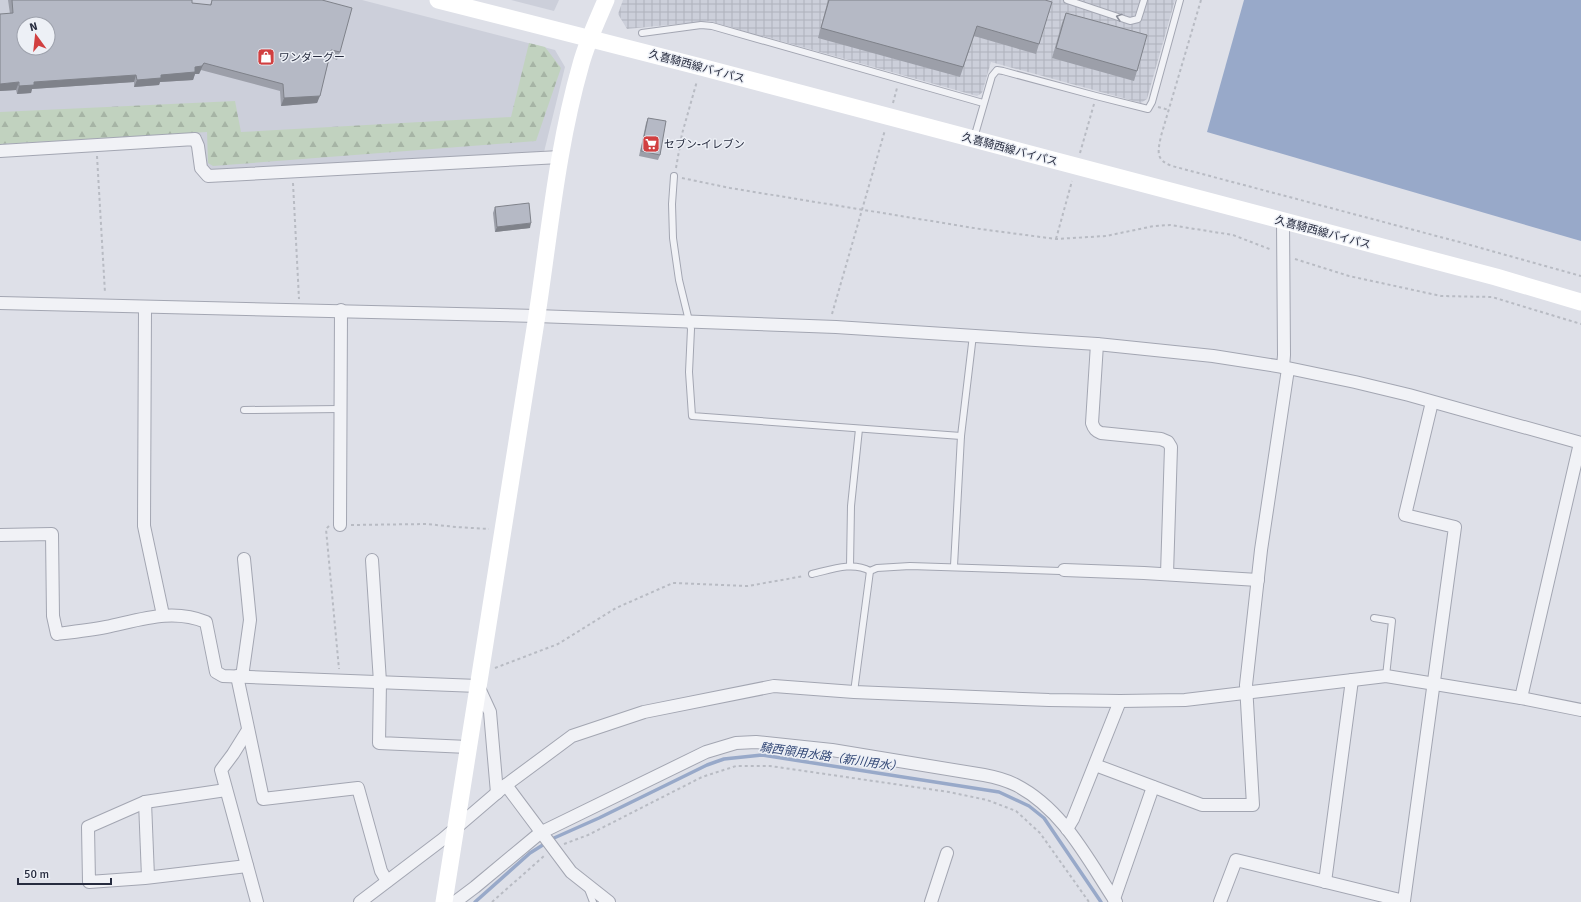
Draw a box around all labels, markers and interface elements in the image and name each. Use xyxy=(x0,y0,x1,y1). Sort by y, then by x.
one-way arrow xyxy=(1116,13,1123,22)
north arrow xyxy=(16,16,56,56)
text: N xyxy=(28,20,39,34)
shop icon: ワンダーグー xyxy=(256,47,276,67)
street label: 久喜騎西線バイパス xyxy=(647,47,746,86)
place label: ワンダーグー xyxy=(279,51,345,64)
street label: 久喜騎西線バイパス xyxy=(960,130,1059,169)
supermarket icon: セブン-イレブン xyxy=(641,134,661,154)
place label: セブン-イレブン xyxy=(664,138,745,151)
street label: 久喜騎西線バイパス xyxy=(1273,213,1372,252)
water label: 騎西領用水路（新川用水） xyxy=(759,740,903,775)
scale bar xyxy=(18,860,111,886)
text: 50 m xyxy=(24,867,49,882)

